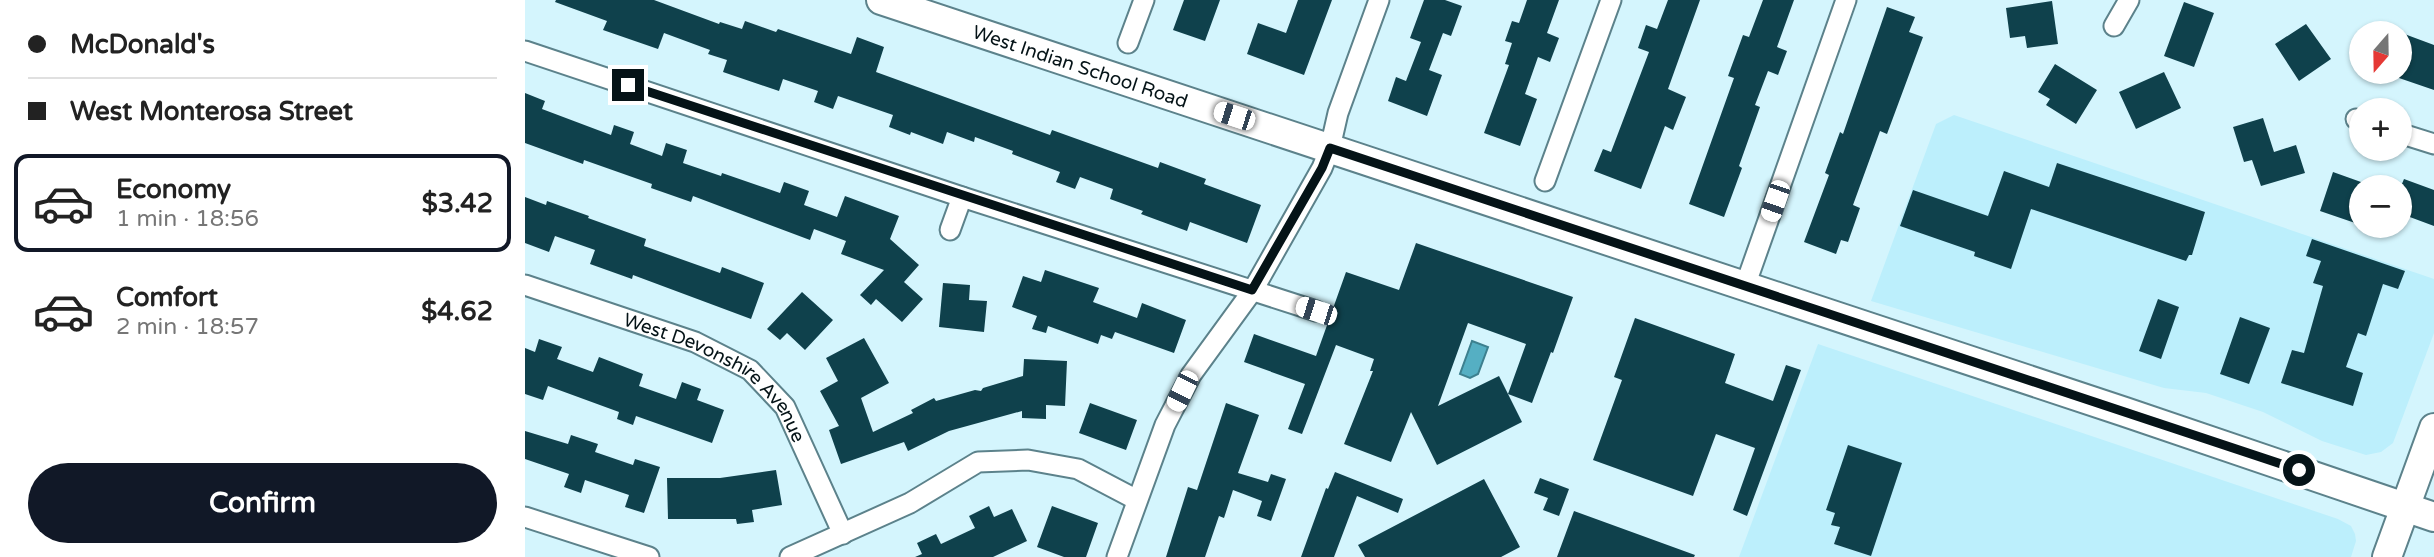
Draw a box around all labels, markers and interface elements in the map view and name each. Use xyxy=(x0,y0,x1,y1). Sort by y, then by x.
street label: West Indian School Road xyxy=(970,21,1190,113)
north arrow xyxy=(2349,21,2411,84)
map controls xyxy=(2349,21,2412,238)
text: McDonald's xyxy=(70,29,215,60)
route end xyxy=(612,69,644,101)
text: West Monterosa Street xyxy=(70,96,353,127)
button: + xyxy=(2349,98,2412,161)
car xyxy=(1211,100,1258,132)
icon: car xyxy=(32,172,95,235)
text: Economy xyxy=(116,174,231,205)
button: − xyxy=(2349,175,2412,238)
car xyxy=(1759,178,1792,224)
text: $3.42 xyxy=(422,188,493,219)
text: 1 min · 18:56 xyxy=(116,205,259,233)
icon: car xyxy=(32,280,95,343)
text: Comfort xyxy=(116,282,218,313)
car xyxy=(1293,295,1340,327)
text: $4.62 xyxy=(421,296,493,327)
street label: West Devonshire Avenue xyxy=(621,309,810,446)
text: 2 min · 18:57 xyxy=(116,313,259,341)
car xyxy=(1164,368,1201,414)
route start xyxy=(2283,454,2315,486)
button: Confirm xyxy=(28,463,497,543)

